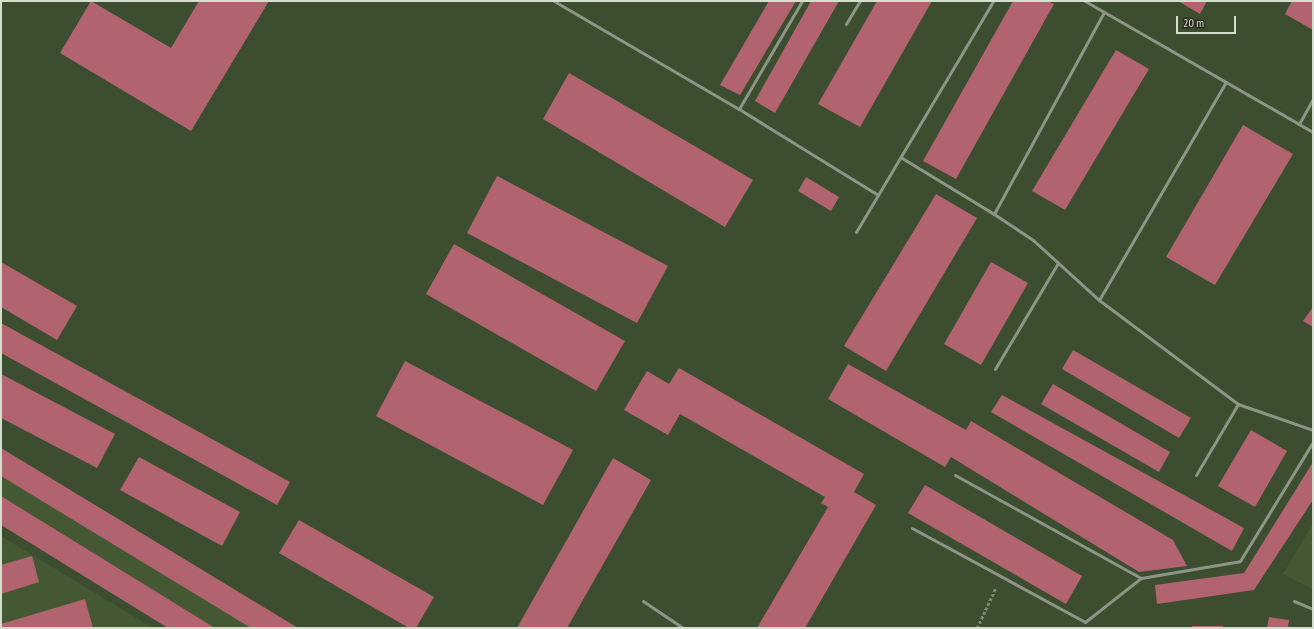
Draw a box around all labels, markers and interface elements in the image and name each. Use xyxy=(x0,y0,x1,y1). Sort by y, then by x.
scale bar xyxy=(1178,8,1238,34)
text: 20 m xyxy=(1183,15,1204,30)

